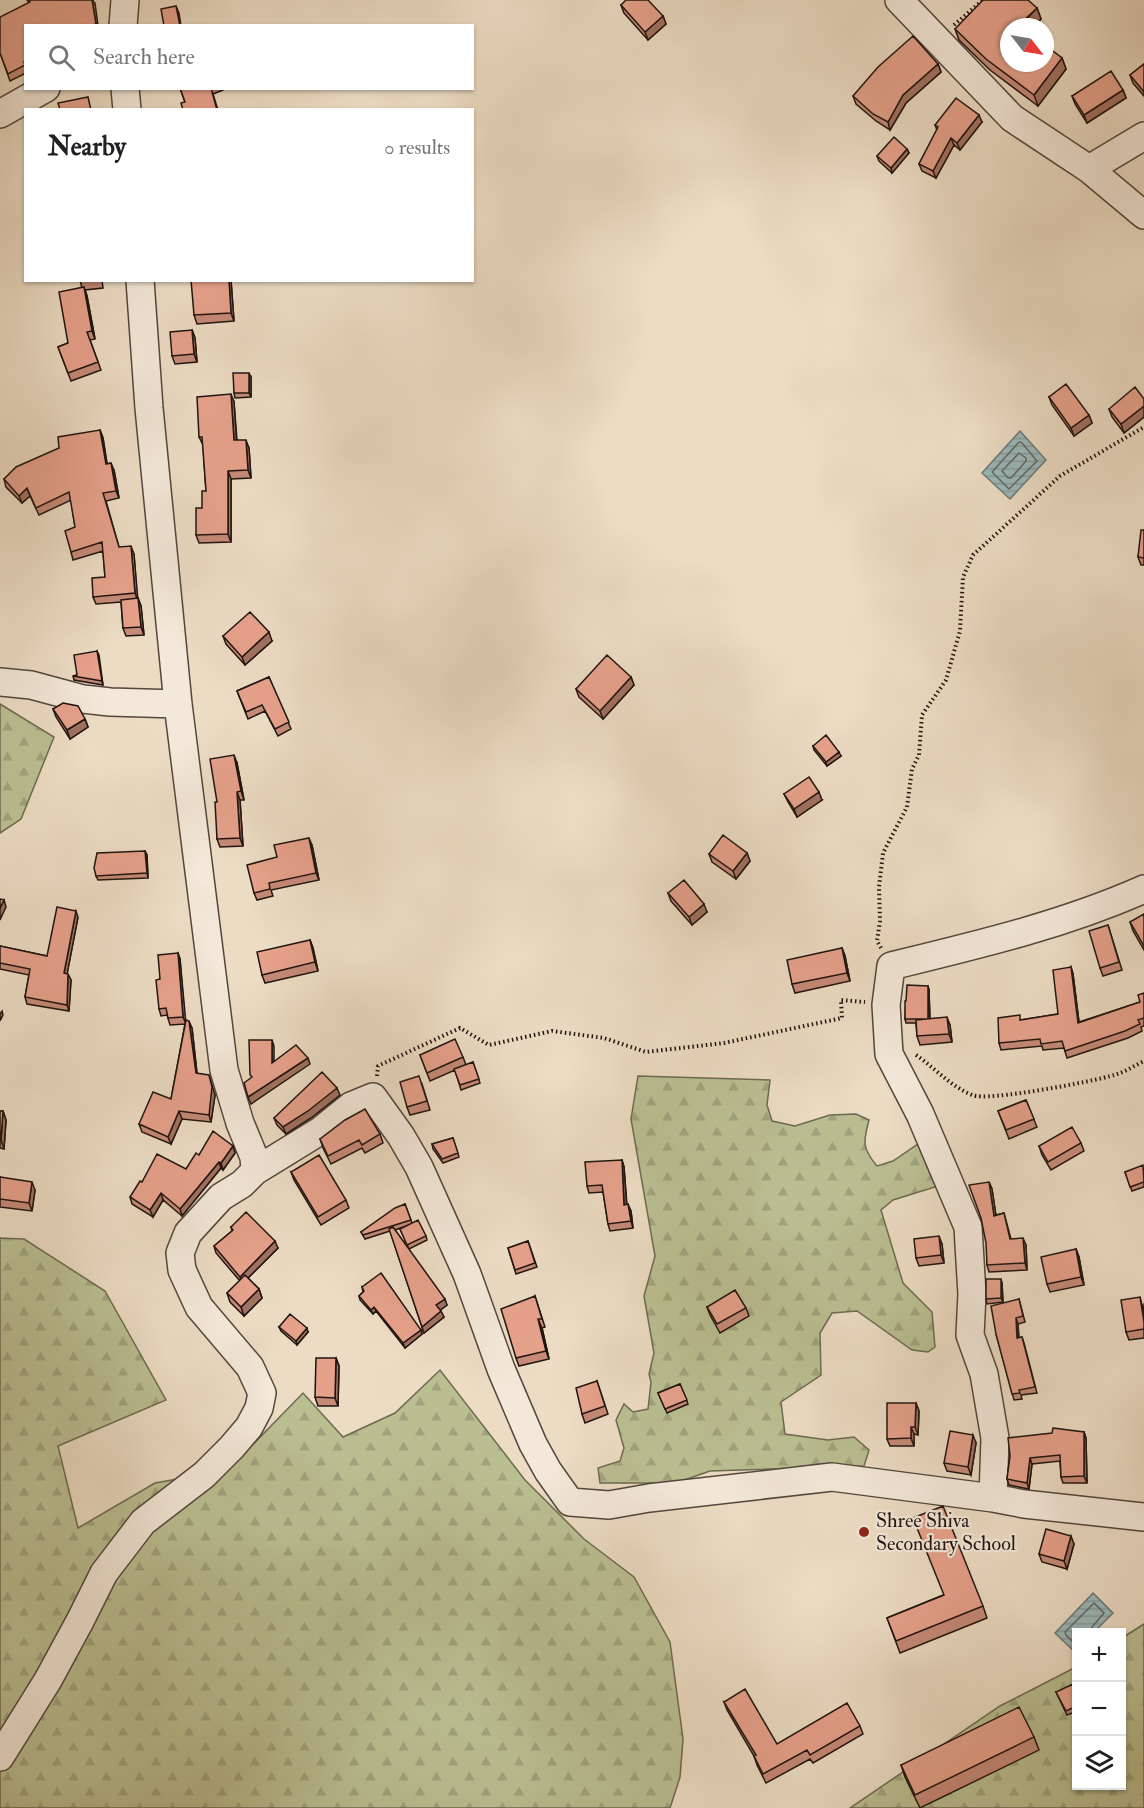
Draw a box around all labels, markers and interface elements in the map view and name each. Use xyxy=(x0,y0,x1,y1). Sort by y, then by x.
north arrow xyxy=(1000,18,1054,72)
search box xyxy=(24,24,474,90)
icon: search xyxy=(45,41,78,74)
text: Search here xyxy=(93,43,195,71)
text: Nearby xyxy=(48,131,126,163)
text: 0 results xyxy=(384,135,450,160)
place label: Shree Shiva Secondary School xyxy=(876,1508,1016,1556)
marker: Shree Shiva Secondary School xyxy=(857,1525,871,1539)
map controls xyxy=(1072,1628,1126,1790)
button: + xyxy=(1072,1628,1126,1682)
button: − xyxy=(1072,1682,1126,1736)
button: layers xyxy=(1072,1736,1126,1790)

